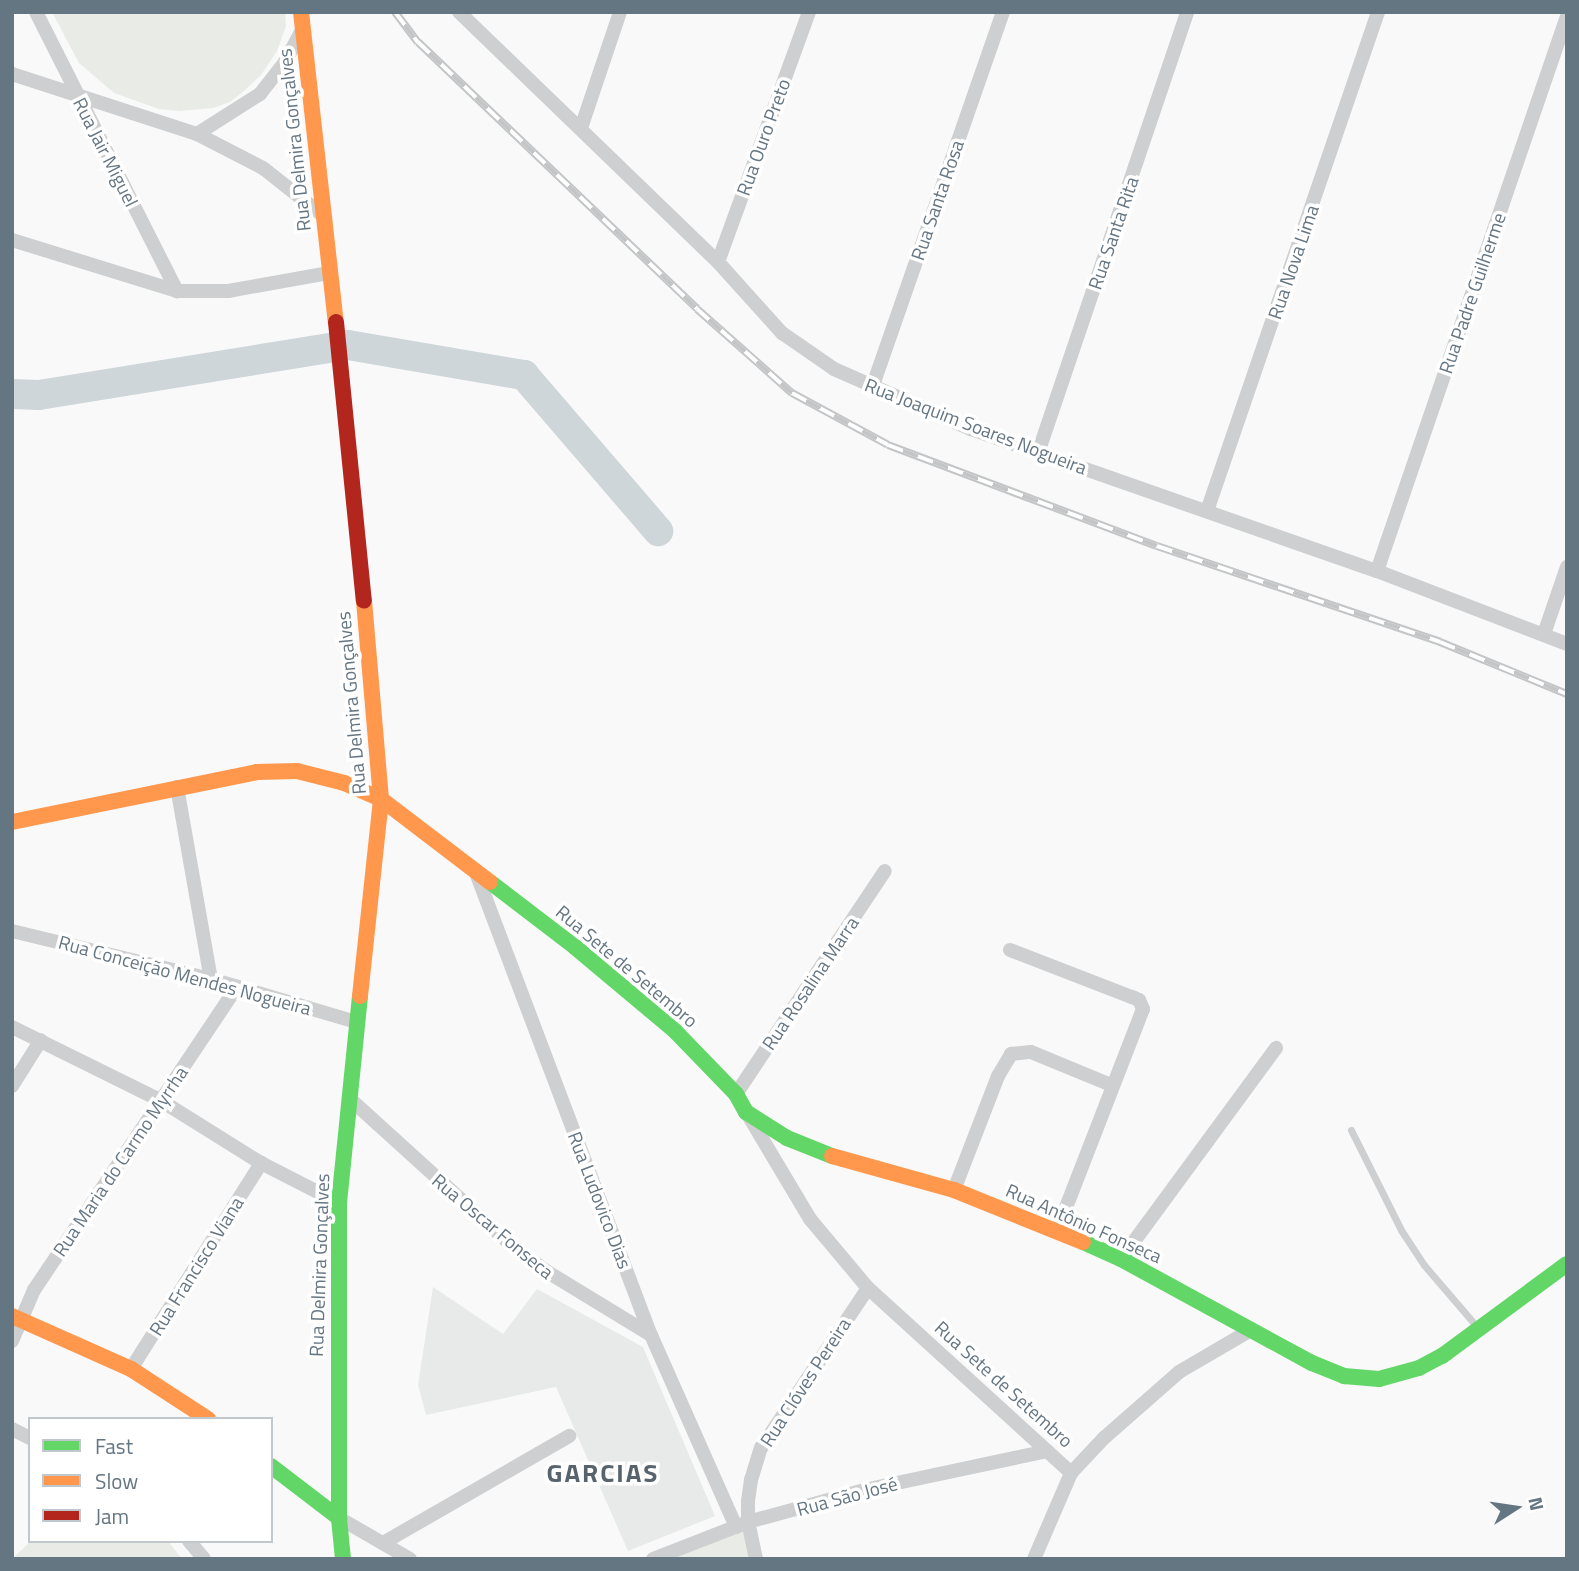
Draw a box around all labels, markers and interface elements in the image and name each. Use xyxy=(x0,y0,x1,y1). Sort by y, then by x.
street label: Rua Delmira Gonçalves xyxy=(273,48,315,232)
street label: Rua Ouro Preto xyxy=(731,76,795,198)
street label: Rua Jair Miguel xyxy=(69,94,143,210)
street label: Rua Santa Rosa xyxy=(906,137,968,263)
street label: Rua Santa Rita xyxy=(1083,174,1143,292)
street label: Rua Nova Lima xyxy=(1263,202,1323,322)
street label: Rua Padre Guilherme xyxy=(1434,210,1510,376)
street label: Rua Joaquim Soares Nogueira xyxy=(862,373,1090,479)
street label: Rua Delmira Gonçalves xyxy=(332,611,370,795)
street label: Rua Sete de Setembro xyxy=(552,900,702,1032)
street label: Rua Rosalina Marra xyxy=(757,912,863,1054)
street label: Rua Conceição Mendes Nogueira xyxy=(56,930,314,1020)
street label: Rua Maria do Carmo Myrrha xyxy=(48,1062,192,1260)
street label: Rua Ludovico Dias xyxy=(563,1128,637,1272)
street label: Rua Oscar Fonseca xyxy=(428,1169,558,1283)
street label: Rua Delmira Gonçalves xyxy=(304,1173,334,1357)
street label: Rua Antônio Fonseca xyxy=(1002,1178,1166,1268)
street label: Rua Francisco Viana xyxy=(144,1192,248,1340)
street label: Rua Clóves Pereira xyxy=(755,1313,855,1451)
street label: Rua Sete de Setembro xyxy=(930,1316,1078,1452)
legend xyxy=(28,1417,273,1543)
text: Fast xyxy=(95,1430,133,1462)
district label: GARCIAS xyxy=(547,1457,659,1489)
text: Slow xyxy=(95,1465,138,1497)
street label: Rua São José xyxy=(794,1472,900,1520)
north arrow xyxy=(1481,1473,1551,1543)
text: N xyxy=(1521,1494,1553,1513)
text: Jam xyxy=(95,1500,129,1532)

